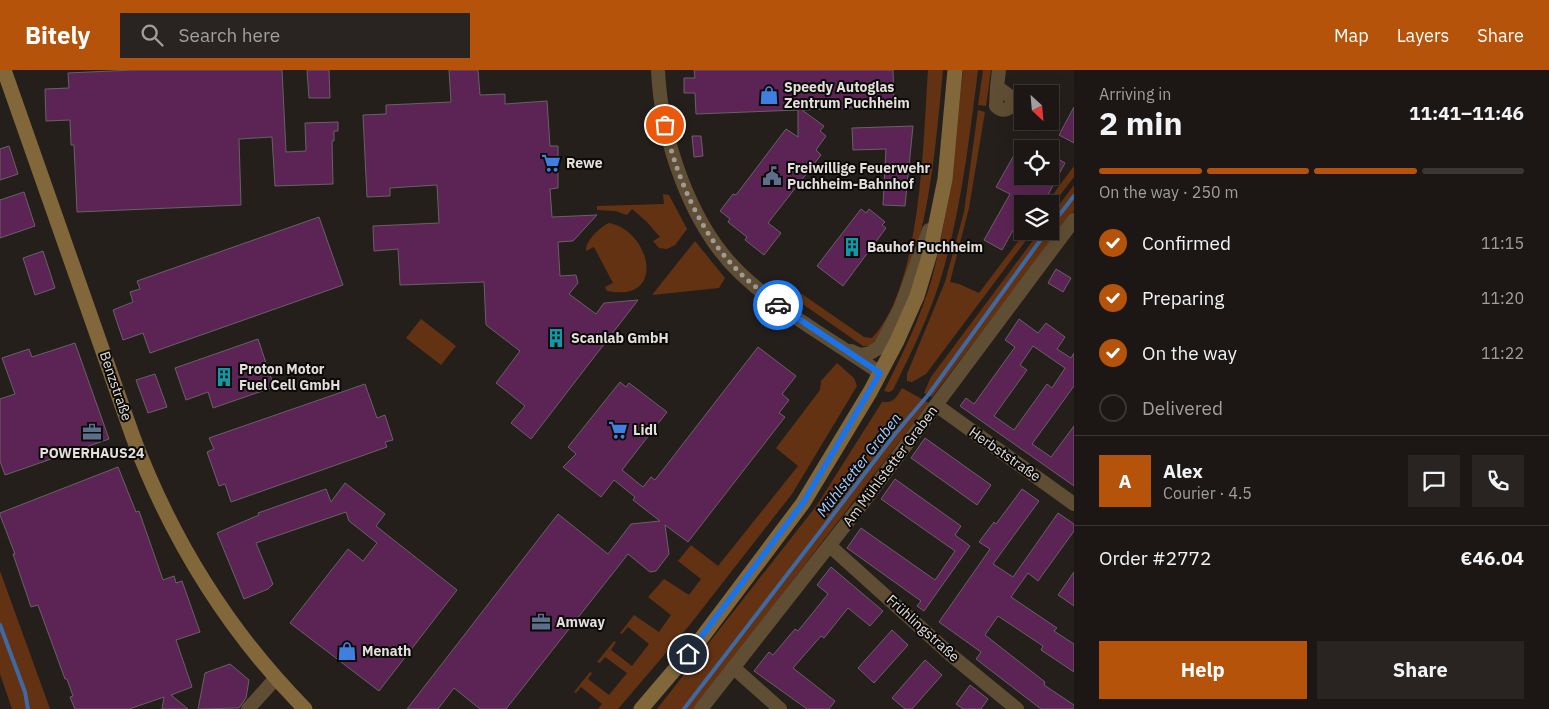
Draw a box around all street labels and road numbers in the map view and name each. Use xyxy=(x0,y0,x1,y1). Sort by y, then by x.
street label: Benzstraße xyxy=(96,349,136,423)
street label: Am Mühlstetter Graben xyxy=(839,402,941,530)
street label: Herbststraße xyxy=(966,423,1045,485)
street label: Frühlingstraße xyxy=(883,591,963,666)

